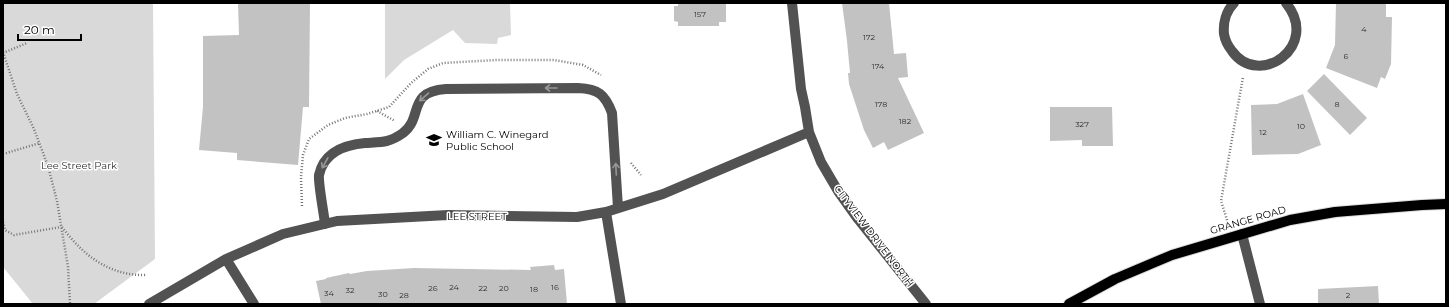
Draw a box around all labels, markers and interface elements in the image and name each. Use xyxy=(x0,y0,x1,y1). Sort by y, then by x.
house number: 157 xyxy=(694,9,706,19)
scale bar xyxy=(18,16,81,42)
text: 20 m xyxy=(24,22,55,37)
house number: 4 xyxy=(1361,24,1367,34)
house number: 172 xyxy=(863,32,876,42)
house number: 6 xyxy=(1344,51,1349,61)
house number: 174 xyxy=(872,61,885,71)
one-way arrow xyxy=(545,85,558,92)
one-way arrow xyxy=(418,93,429,102)
house number: 178 xyxy=(875,99,887,109)
house number: 8 xyxy=(1334,99,1340,109)
house number: 182 xyxy=(899,116,912,126)
house number: 327 xyxy=(1075,119,1089,129)
house number: 10 xyxy=(1297,121,1305,131)
house number: 12 xyxy=(1259,127,1267,137)
place label: William C. Winegard Public School xyxy=(446,128,549,153)
school or university icon: William C. Winegard Public School xyxy=(425,131,443,149)
one-way arrow xyxy=(321,157,329,169)
park label: Lee Street Park xyxy=(41,159,117,172)
one-way arrow xyxy=(612,163,619,176)
street label: CITYVIEW DRIVE NORTH xyxy=(831,182,917,290)
street label: GRANGE ROAD xyxy=(1209,203,1287,237)
street label: LEE STREET xyxy=(447,210,507,223)
house number: 24 xyxy=(449,282,460,292)
house number: 16 xyxy=(551,282,559,292)
house number: 26 xyxy=(428,283,438,293)
house number: 22 xyxy=(478,283,488,293)
house number: 20 xyxy=(499,283,509,293)
house number: 18 xyxy=(530,284,538,294)
house number: 32 xyxy=(345,285,355,295)
house number: 34 xyxy=(324,288,335,298)
house number: 30 xyxy=(378,289,388,299)
house number: 28 xyxy=(399,290,409,300)
house number: 2 xyxy=(1346,290,1351,300)

